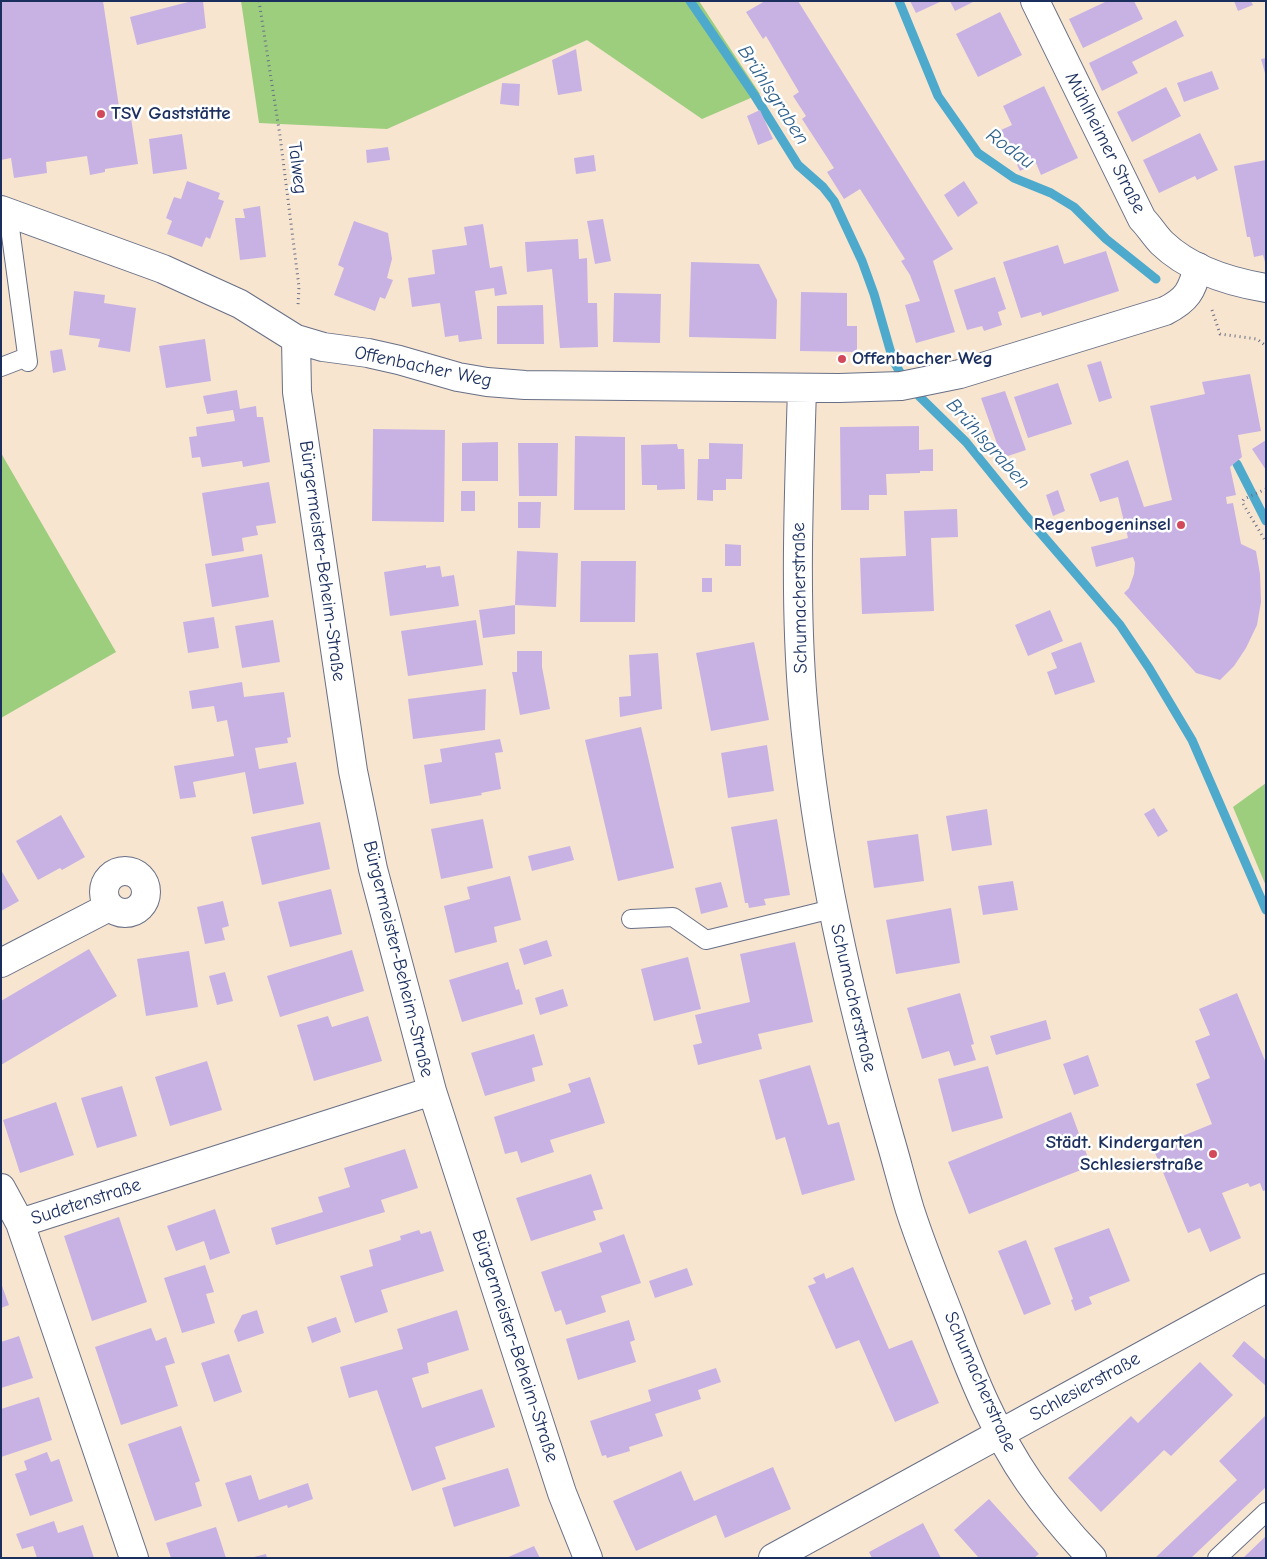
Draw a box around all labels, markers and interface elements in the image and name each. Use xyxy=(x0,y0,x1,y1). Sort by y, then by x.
water label: Brühlsgraben xyxy=(732,41,814,149)
street label: Mühlheimer Straße xyxy=(1060,69,1150,217)
place label: TSV Gaststätte xyxy=(111,103,231,125)
marker: TSV Gaststätte xyxy=(95,108,107,120)
water label: Rodau xyxy=(981,123,1039,175)
street label: Talweg xyxy=(282,140,312,196)
street label: Offenbacher Weg xyxy=(352,341,494,393)
place label: Offenbacher Weg xyxy=(852,348,993,370)
marker: Offenbacher Weg xyxy=(836,353,848,365)
water label: Brühlsgraben xyxy=(941,394,1035,494)
street label: Bürgermeister-Beheim-Straße xyxy=(294,439,350,683)
place label: Regenbogeninsel xyxy=(1034,514,1171,536)
marker: Regenbogeninsel xyxy=(1175,519,1187,531)
street label: Schumacherstraße xyxy=(787,522,813,674)
street label: Bürgermeister-Beheim-Straße xyxy=(358,838,438,1080)
street label: Schumacherstraße xyxy=(825,922,881,1074)
place label: Städt. Kindergarten Schlesierstraße xyxy=(1046,1132,1203,1176)
marker: Städt. Kindergarten Schlesierstraße xyxy=(1207,1148,1219,1160)
street label: Sudetenstraße xyxy=(28,1173,144,1231)
street label: Bürgermeister-Beheim-Straße xyxy=(467,1227,563,1465)
street label: Schumacherstraße xyxy=(939,1308,1021,1456)
street label: Schlesierstraße xyxy=(1026,1347,1144,1427)

